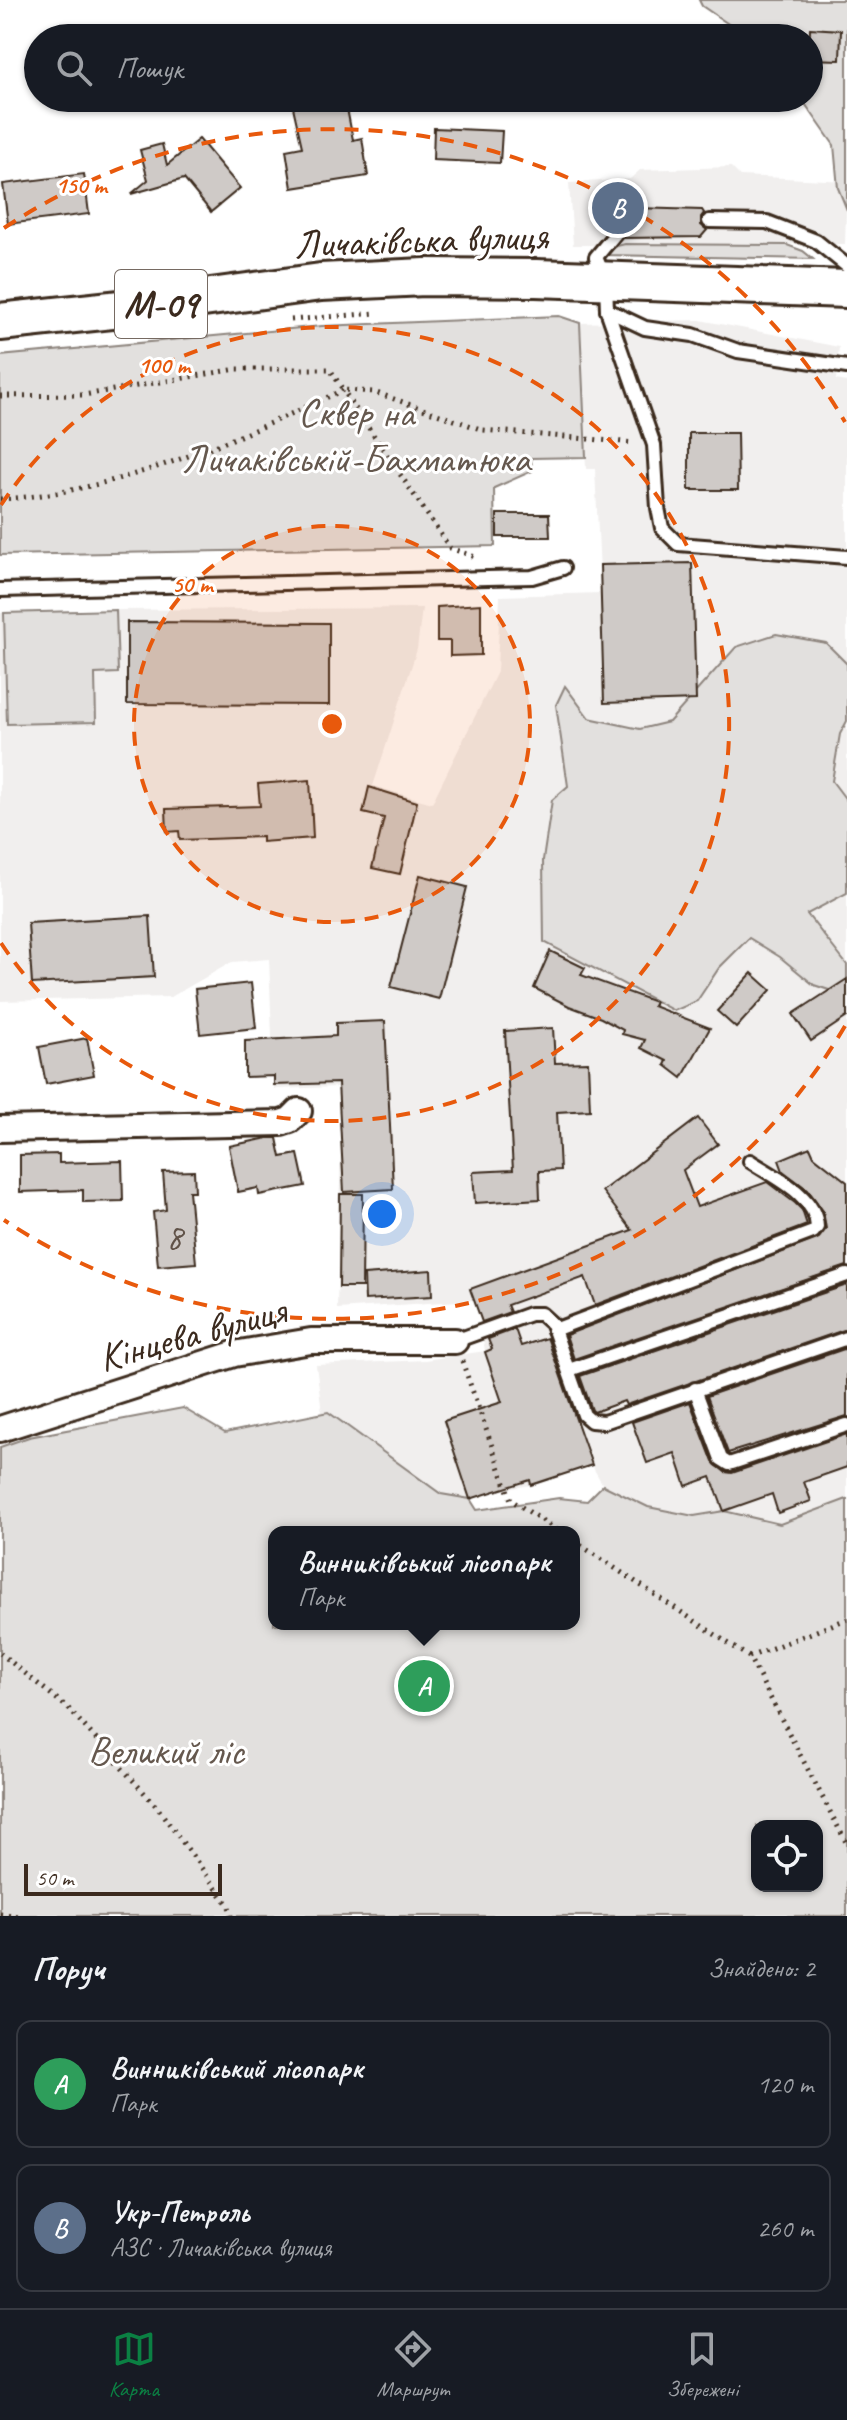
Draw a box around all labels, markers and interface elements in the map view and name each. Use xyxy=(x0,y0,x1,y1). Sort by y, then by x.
search box xyxy=(24,24,823,112)
icon: search xyxy=(52,46,96,90)
text: Пошук xyxy=(116,49,183,87)
text: 150 m xyxy=(55,170,109,200)
pin: B xyxy=(592,178,644,238)
street label: Личаківська вулиця xyxy=(293,211,550,269)
road number: М-09 xyxy=(115,270,207,338)
text: 100 m xyxy=(138,350,192,380)
park label: Сквер на Личаківській-Бахматюка xyxy=(182,388,533,484)
text: 50 m xyxy=(172,569,215,599)
centre of rings xyxy=(318,710,346,738)
your location xyxy=(362,1194,402,1234)
house number: 8 xyxy=(166,1214,186,1260)
street label: Кінцева вулиця xyxy=(93,1284,293,1383)
popup xyxy=(268,1526,580,1630)
text: Винниківський лісопарк xyxy=(298,1543,550,1581)
text: Парк xyxy=(298,1581,344,1614)
pin: A xyxy=(398,1656,450,1716)
park label: Великий ліс xyxy=(88,1726,246,1776)
map controls xyxy=(751,1820,823,1892)
button: locate xyxy=(751,1820,823,1892)
scale bar xyxy=(24,1860,222,1896)
text: 50 m xyxy=(36,1864,73,1892)
text: Поруч xyxy=(32,1947,105,1990)
text: Знайдено: 2 xyxy=(708,1952,815,1985)
text: Винниківський лісопарк xyxy=(110,2049,363,2087)
text: A xyxy=(53,2068,67,2101)
text: 120 m xyxy=(757,2068,813,2101)
text: Парк xyxy=(110,2087,156,2120)
text: Укр-Петроль xyxy=(110,2193,249,2231)
text: B xyxy=(53,2212,67,2245)
text: 260 m xyxy=(757,2212,813,2245)
text: АЗС · Личаківська вулиця xyxy=(110,2231,332,2264)
tab: Карта xyxy=(109,2327,159,2403)
tab: Маршрут xyxy=(377,2327,449,2403)
tab: Збережені xyxy=(667,2327,738,2403)

